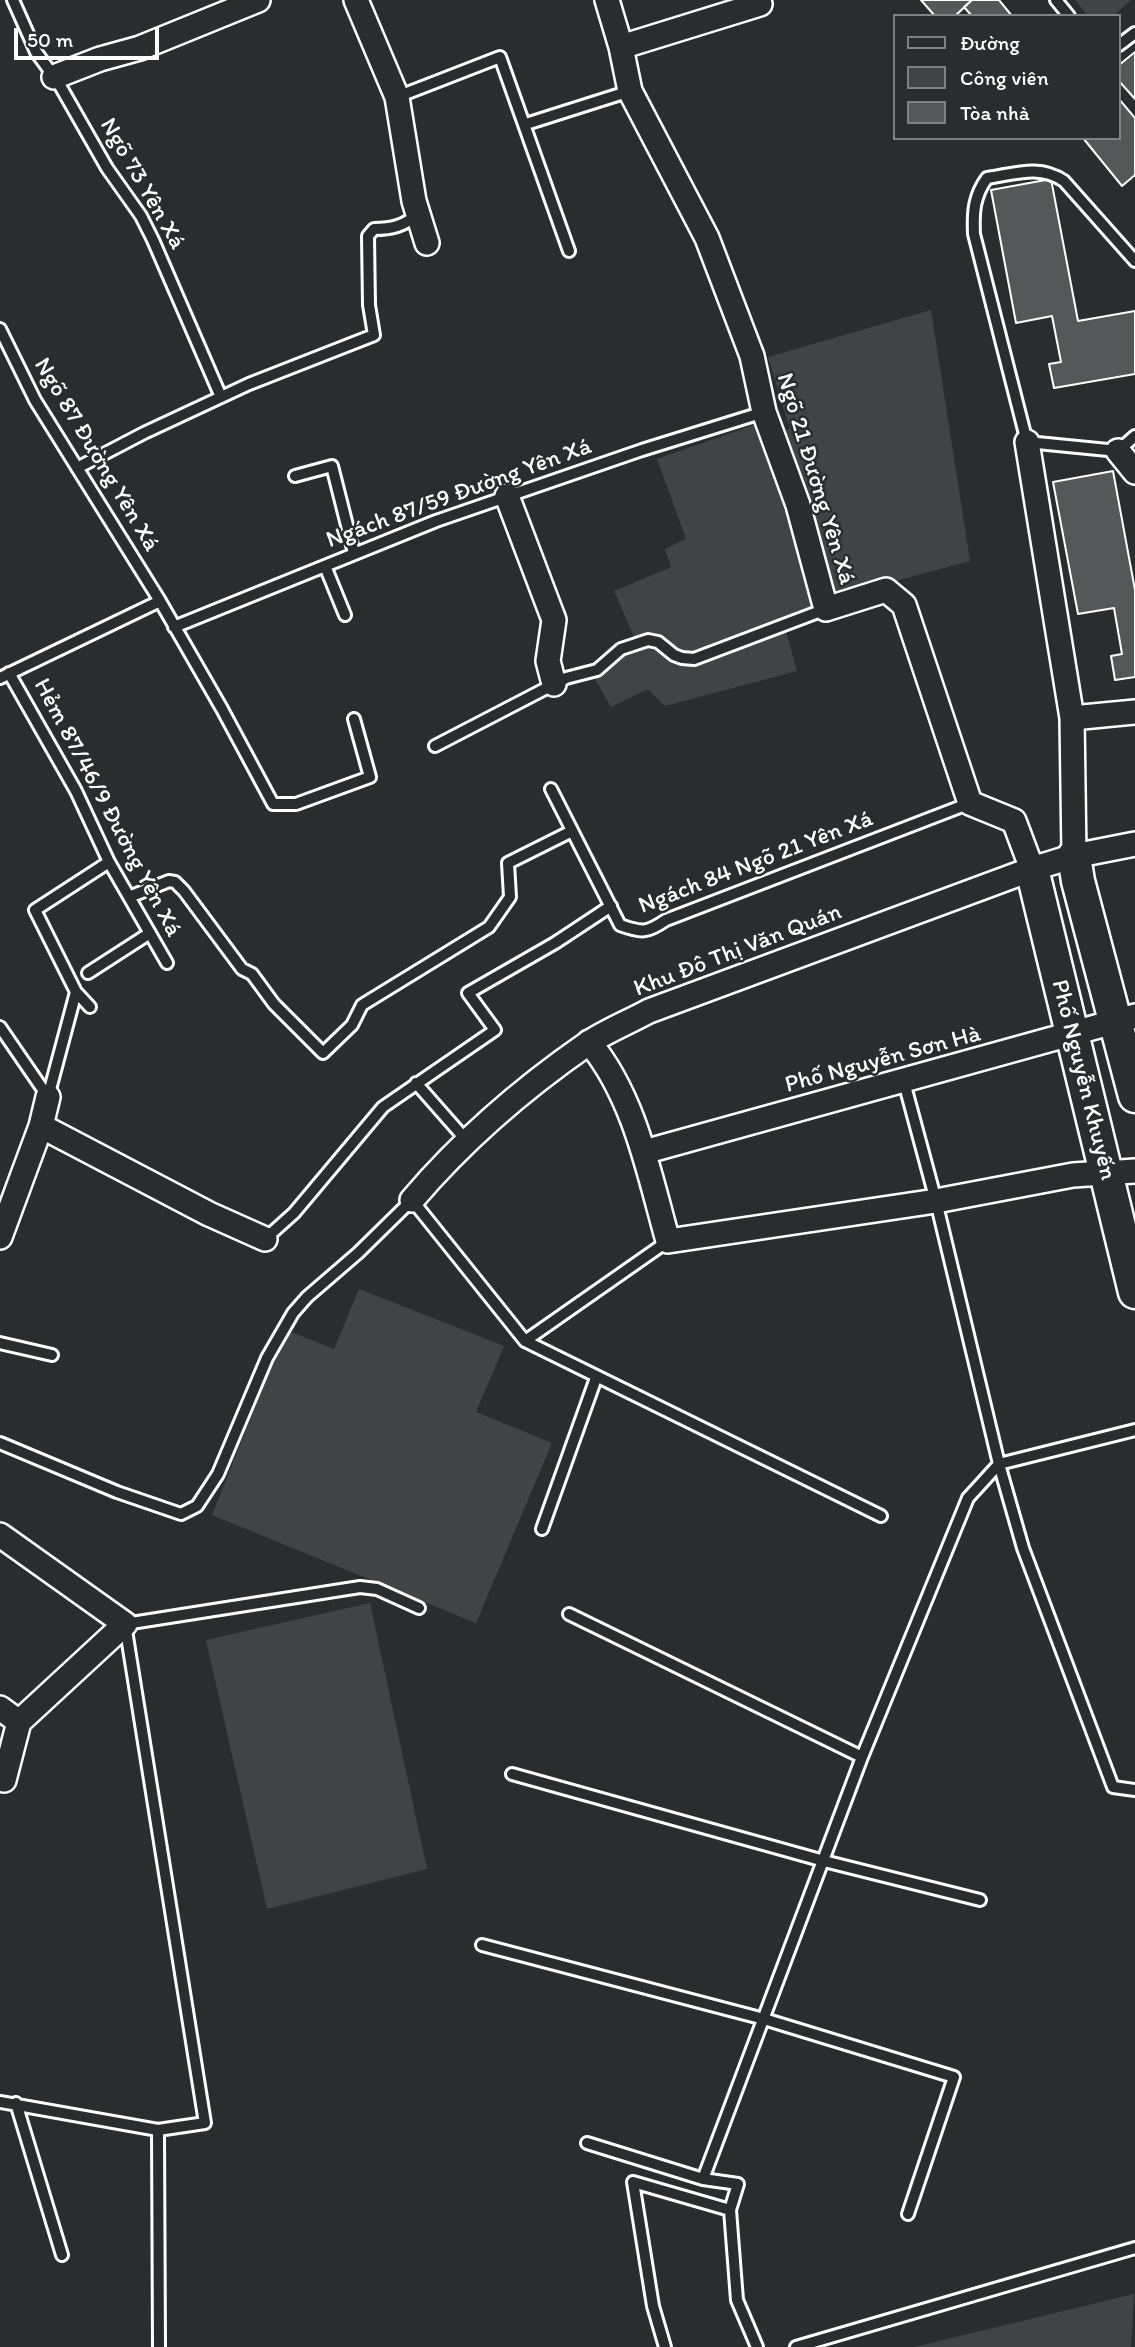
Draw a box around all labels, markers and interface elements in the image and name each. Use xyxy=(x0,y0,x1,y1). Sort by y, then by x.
scale bar xyxy=(18,14,163,58)
legend xyxy=(894,14,1121,140)
text: 50 m xyxy=(27,27,73,52)
text: Đường xyxy=(960,30,1020,55)
text: Công viên xyxy=(960,65,1049,90)
text: Tòa nhà xyxy=(960,100,1030,125)
street label: Ngõ 73 Yên Xá xyxy=(93,113,191,255)
street label: Ngõ 87 Đường Yên Xá xyxy=(27,353,165,557)
street label: Ngõ 21 Đường Yên Xá xyxy=(769,370,861,588)
street label: Ngách 87/59 Đường Yên Xá xyxy=(322,433,596,555)
street label: Hẻm 87/46/9 Đường Yên Xá xyxy=(27,674,187,942)
street label: Ngách 84 Ngõ 21 Yên Xá xyxy=(635,805,877,921)
street label: Khu Đô Thị Văn Quán xyxy=(630,898,846,1004)
street label: Phố Nguyễn Khuyến xyxy=(1044,977,1122,1183)
street label: Phố Nguyễn Sơn Hà xyxy=(782,1020,984,1100)

